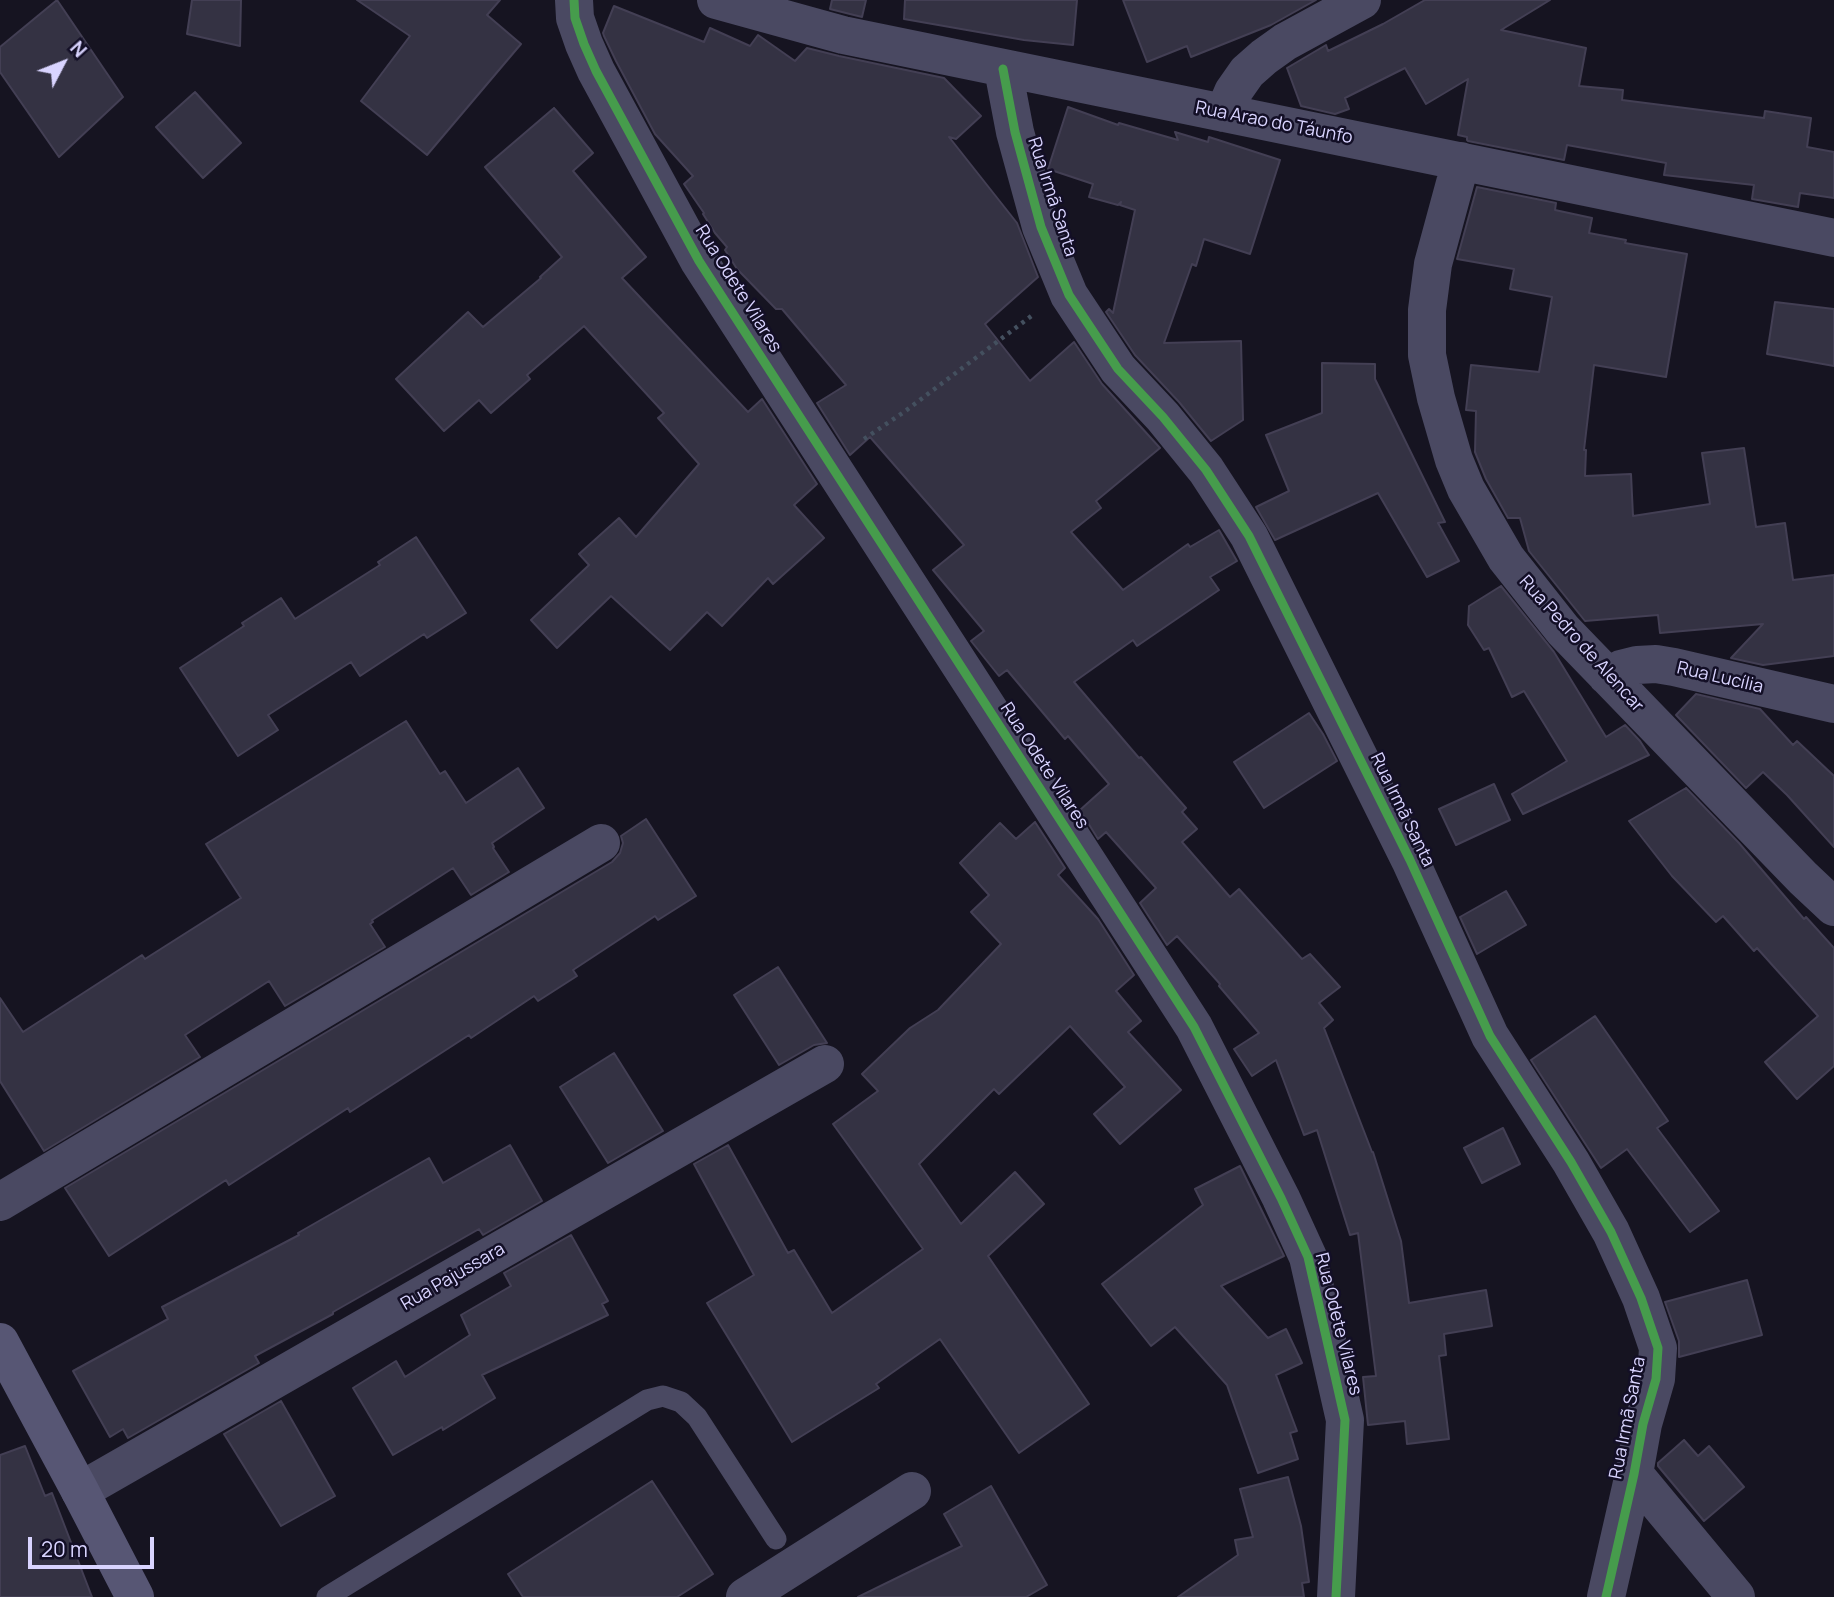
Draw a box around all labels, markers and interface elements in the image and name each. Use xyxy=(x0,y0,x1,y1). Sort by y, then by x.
north arrow xyxy=(28,28,98,98)
text: N xyxy=(64,35,93,63)
street label: Rua Arao do Táunfo xyxy=(1193,97,1355,149)
street label: Rua Irmã Santa xyxy=(1023,135,1081,259)
street label: Rua Odete Vilares xyxy=(690,221,786,357)
street label: Rua Pedro de Alencar xyxy=(1514,571,1648,717)
street label: Rua Lucília xyxy=(1675,658,1765,698)
street label: Rua Odete Vilares xyxy=(995,699,1093,833)
street label: Rua Irmã Santa xyxy=(1365,749,1439,871)
street label: Rua Pajussara xyxy=(397,1239,509,1315)
street label: Rua Odete Vilares xyxy=(1310,1251,1366,1397)
street label: Rua Irmã Santa xyxy=(1606,1355,1650,1481)
scale bar xyxy=(32,1524,158,1568)
text: 20 m xyxy=(41,1535,88,1563)

